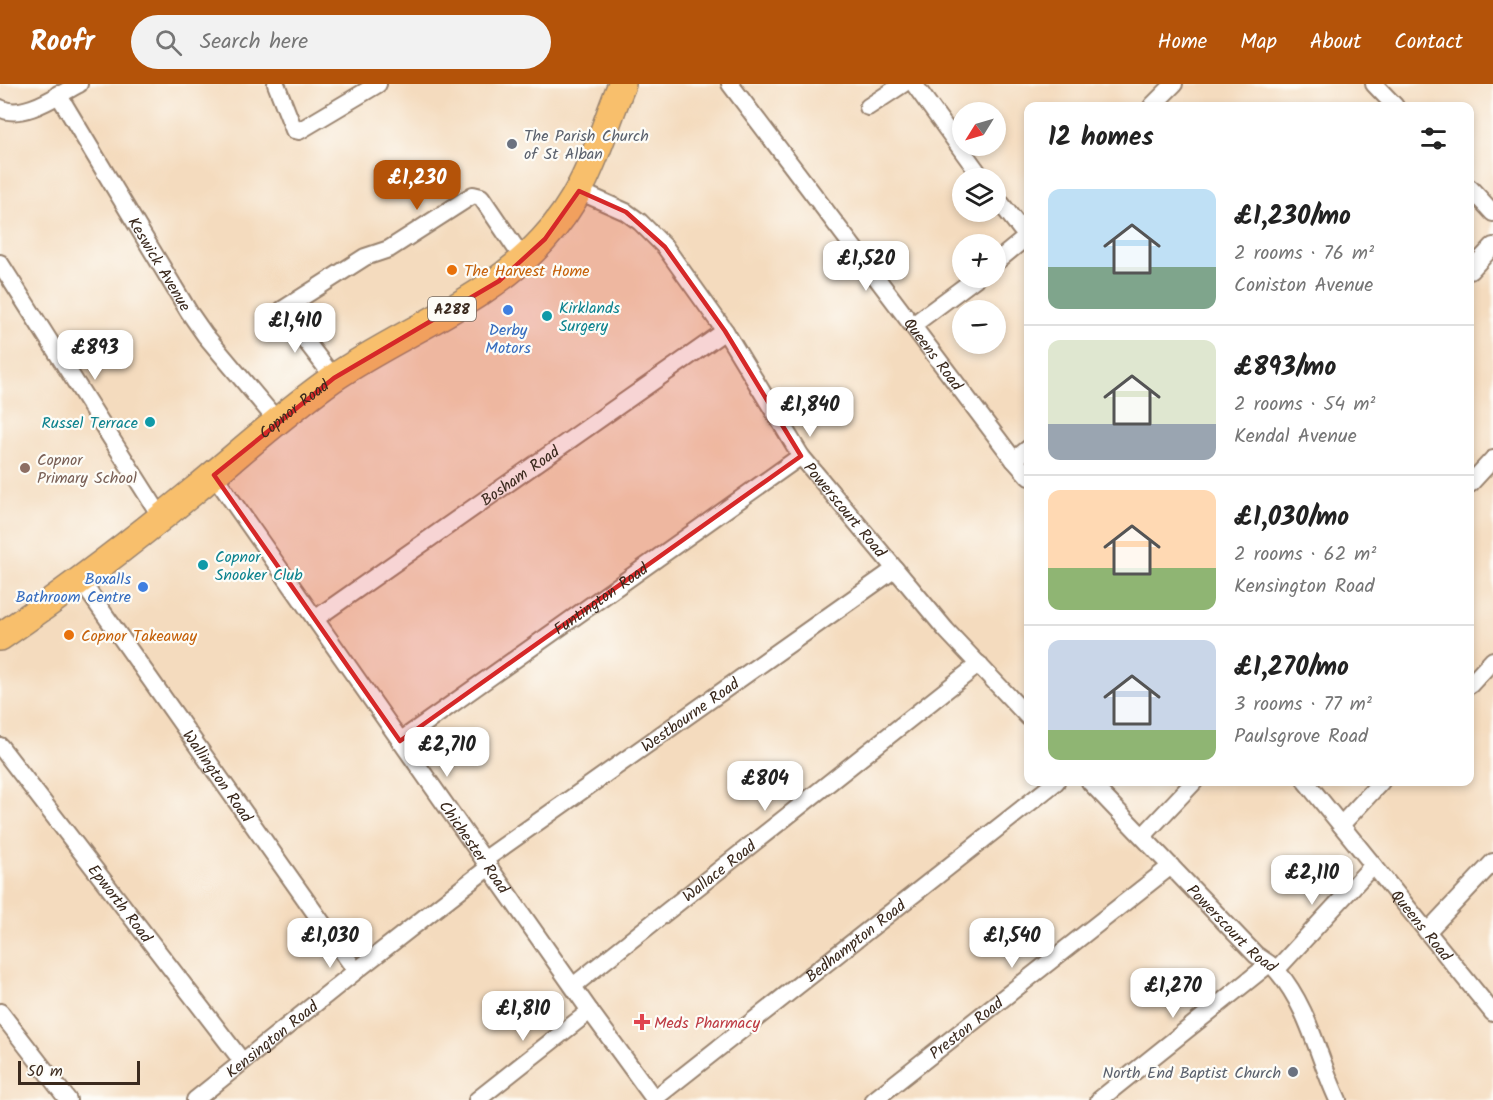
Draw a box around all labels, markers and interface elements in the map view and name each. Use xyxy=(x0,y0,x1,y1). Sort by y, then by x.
search box xyxy=(131,15,551,69)
text: Roofr xyxy=(30,20,95,65)
text: Search here xyxy=(200,25,308,60)
icon: search xyxy=(152,26,185,59)
text: Home xyxy=(1158,26,1207,59)
text: Map xyxy=(1240,26,1277,59)
text: About xyxy=(1310,26,1361,59)
text: Contact xyxy=(1394,26,1463,59)
north arrow xyxy=(952,102,1006,156)
map controls xyxy=(952,102,1006,354)
text: 12 homes xyxy=(1048,117,1154,159)
icon: filters xyxy=(1417,122,1450,155)
place label: The Parish Church of St Alban xyxy=(524,124,649,167)
marker: The Parish Church of St Alban xyxy=(505,137,519,151)
pin: £1,230 xyxy=(368,160,466,211)
text: £1,230 xyxy=(388,163,446,195)
button: layers xyxy=(952,168,1006,222)
text: £1,230/mo xyxy=(1234,196,1351,238)
street label: Keswick Avenue xyxy=(121,212,197,316)
icon: home xyxy=(1096,213,1168,285)
button: + xyxy=(952,234,1006,288)
text: 2 rooms · 76 m² xyxy=(1234,238,1374,270)
pin: £1,520 xyxy=(817,241,915,292)
text: £1,520 xyxy=(837,244,895,276)
place label: The Harvest Home xyxy=(464,259,590,284)
marker: The Harvest Home xyxy=(445,263,459,277)
text: Coniston Avenue xyxy=(1234,270,1373,302)
place label: Kirklands Surgery xyxy=(559,296,620,339)
road number: A288 xyxy=(428,297,476,321)
button: − xyxy=(952,300,1006,354)
pin: £1,410 xyxy=(246,303,344,354)
marker: Derby Motors xyxy=(501,303,515,317)
text: £1,410 xyxy=(268,306,322,338)
marker: Kirklands Surgery xyxy=(540,309,554,323)
street label: Queens Road xyxy=(897,313,969,397)
place label: Derby Motors xyxy=(485,318,531,361)
pin: £893 xyxy=(59,330,131,381)
text: £893 xyxy=(71,333,119,365)
text: £893/mo xyxy=(1234,347,1336,389)
icon: home xyxy=(1096,364,1168,436)
street label: Copnor Road xyxy=(254,373,336,446)
pin: £1,840 xyxy=(761,387,859,438)
text: 2 rooms · 54 m² xyxy=(1234,389,1375,421)
text: £1,840 xyxy=(781,390,839,422)
place label: Russel Terrace xyxy=(42,411,138,436)
marker: Russel Terrace xyxy=(143,415,157,429)
text: Kendal Avenue xyxy=(1234,421,1357,453)
street label: Bosham Road xyxy=(476,439,566,513)
place label: Copnor Primary School xyxy=(37,448,137,491)
street label: Powerscourt Road xyxy=(797,457,892,564)
marker: Copnor Primary School xyxy=(18,461,32,475)
text: £1,030/mo xyxy=(1234,497,1349,539)
icon: home xyxy=(1096,514,1168,586)
text: 2 rooms · 62 m² xyxy=(1234,539,1376,571)
place label: Copnor Snooker Club xyxy=(215,545,303,588)
street label: Funtington Road xyxy=(549,557,655,642)
marker: Copnor Snooker Club xyxy=(196,558,210,572)
place label: Boxalls Bathroom Centre xyxy=(16,567,131,610)
text: Kensington Road xyxy=(1234,571,1375,603)
marker: Boxalls Bathroom Centre xyxy=(136,580,150,594)
place label: Copnor Takeaway xyxy=(81,624,198,649)
marker: Copnor Takeaway xyxy=(62,628,76,642)
text: £1,270/mo xyxy=(1234,647,1349,689)
icon: home xyxy=(1096,664,1168,736)
street label: Westbourne Road xyxy=(636,671,746,759)
text: 3 rooms · 77 m² xyxy=(1234,689,1372,721)
text: Paulsgrove Road xyxy=(1234,721,1368,753)
street label: Wallington Road xyxy=(175,725,259,829)
pin: £2,710 xyxy=(398,727,496,778)
text: £2,710 xyxy=(418,730,476,762)
pin: £804 xyxy=(729,761,801,812)
text: £804 xyxy=(741,764,789,796)
street label: Chichester Road xyxy=(432,796,516,900)
street label: Wallace Road xyxy=(677,834,763,909)
pin: £2,110 xyxy=(1263,855,1361,906)
text: £2,110 xyxy=(1285,858,1339,890)
street label: Epworth Road xyxy=(81,859,159,949)
street label: Powerscourt Road xyxy=(1180,879,1283,980)
street label: Queens Road xyxy=(1384,885,1458,968)
street label: Bedhampton Road xyxy=(800,893,913,989)
pin: £1,030 xyxy=(281,918,379,969)
pin: £1,540 xyxy=(963,918,1061,969)
text: £1,030 xyxy=(301,921,359,953)
text: £1,540 xyxy=(983,921,1041,953)
pin: £1,270 xyxy=(1124,968,1222,1019)
text: £1,270 xyxy=(1144,971,1202,1003)
pin: £1,810 xyxy=(474,991,572,1042)
street label: Preston Road xyxy=(924,991,1010,1066)
street label: Kensington Road xyxy=(221,994,325,1085)
text: £1,810 xyxy=(496,994,550,1026)
place label: Meds Pharmacy xyxy=(654,1011,760,1036)
marker: Meds Pharmacy xyxy=(635,1015,649,1029)
scale bar xyxy=(18,1058,140,1086)
text: 50 m xyxy=(27,1059,63,1084)
place label: North End Baptist Church xyxy=(1103,1061,1281,1086)
marker: North End Baptist Church xyxy=(1286,1065,1300,1079)

